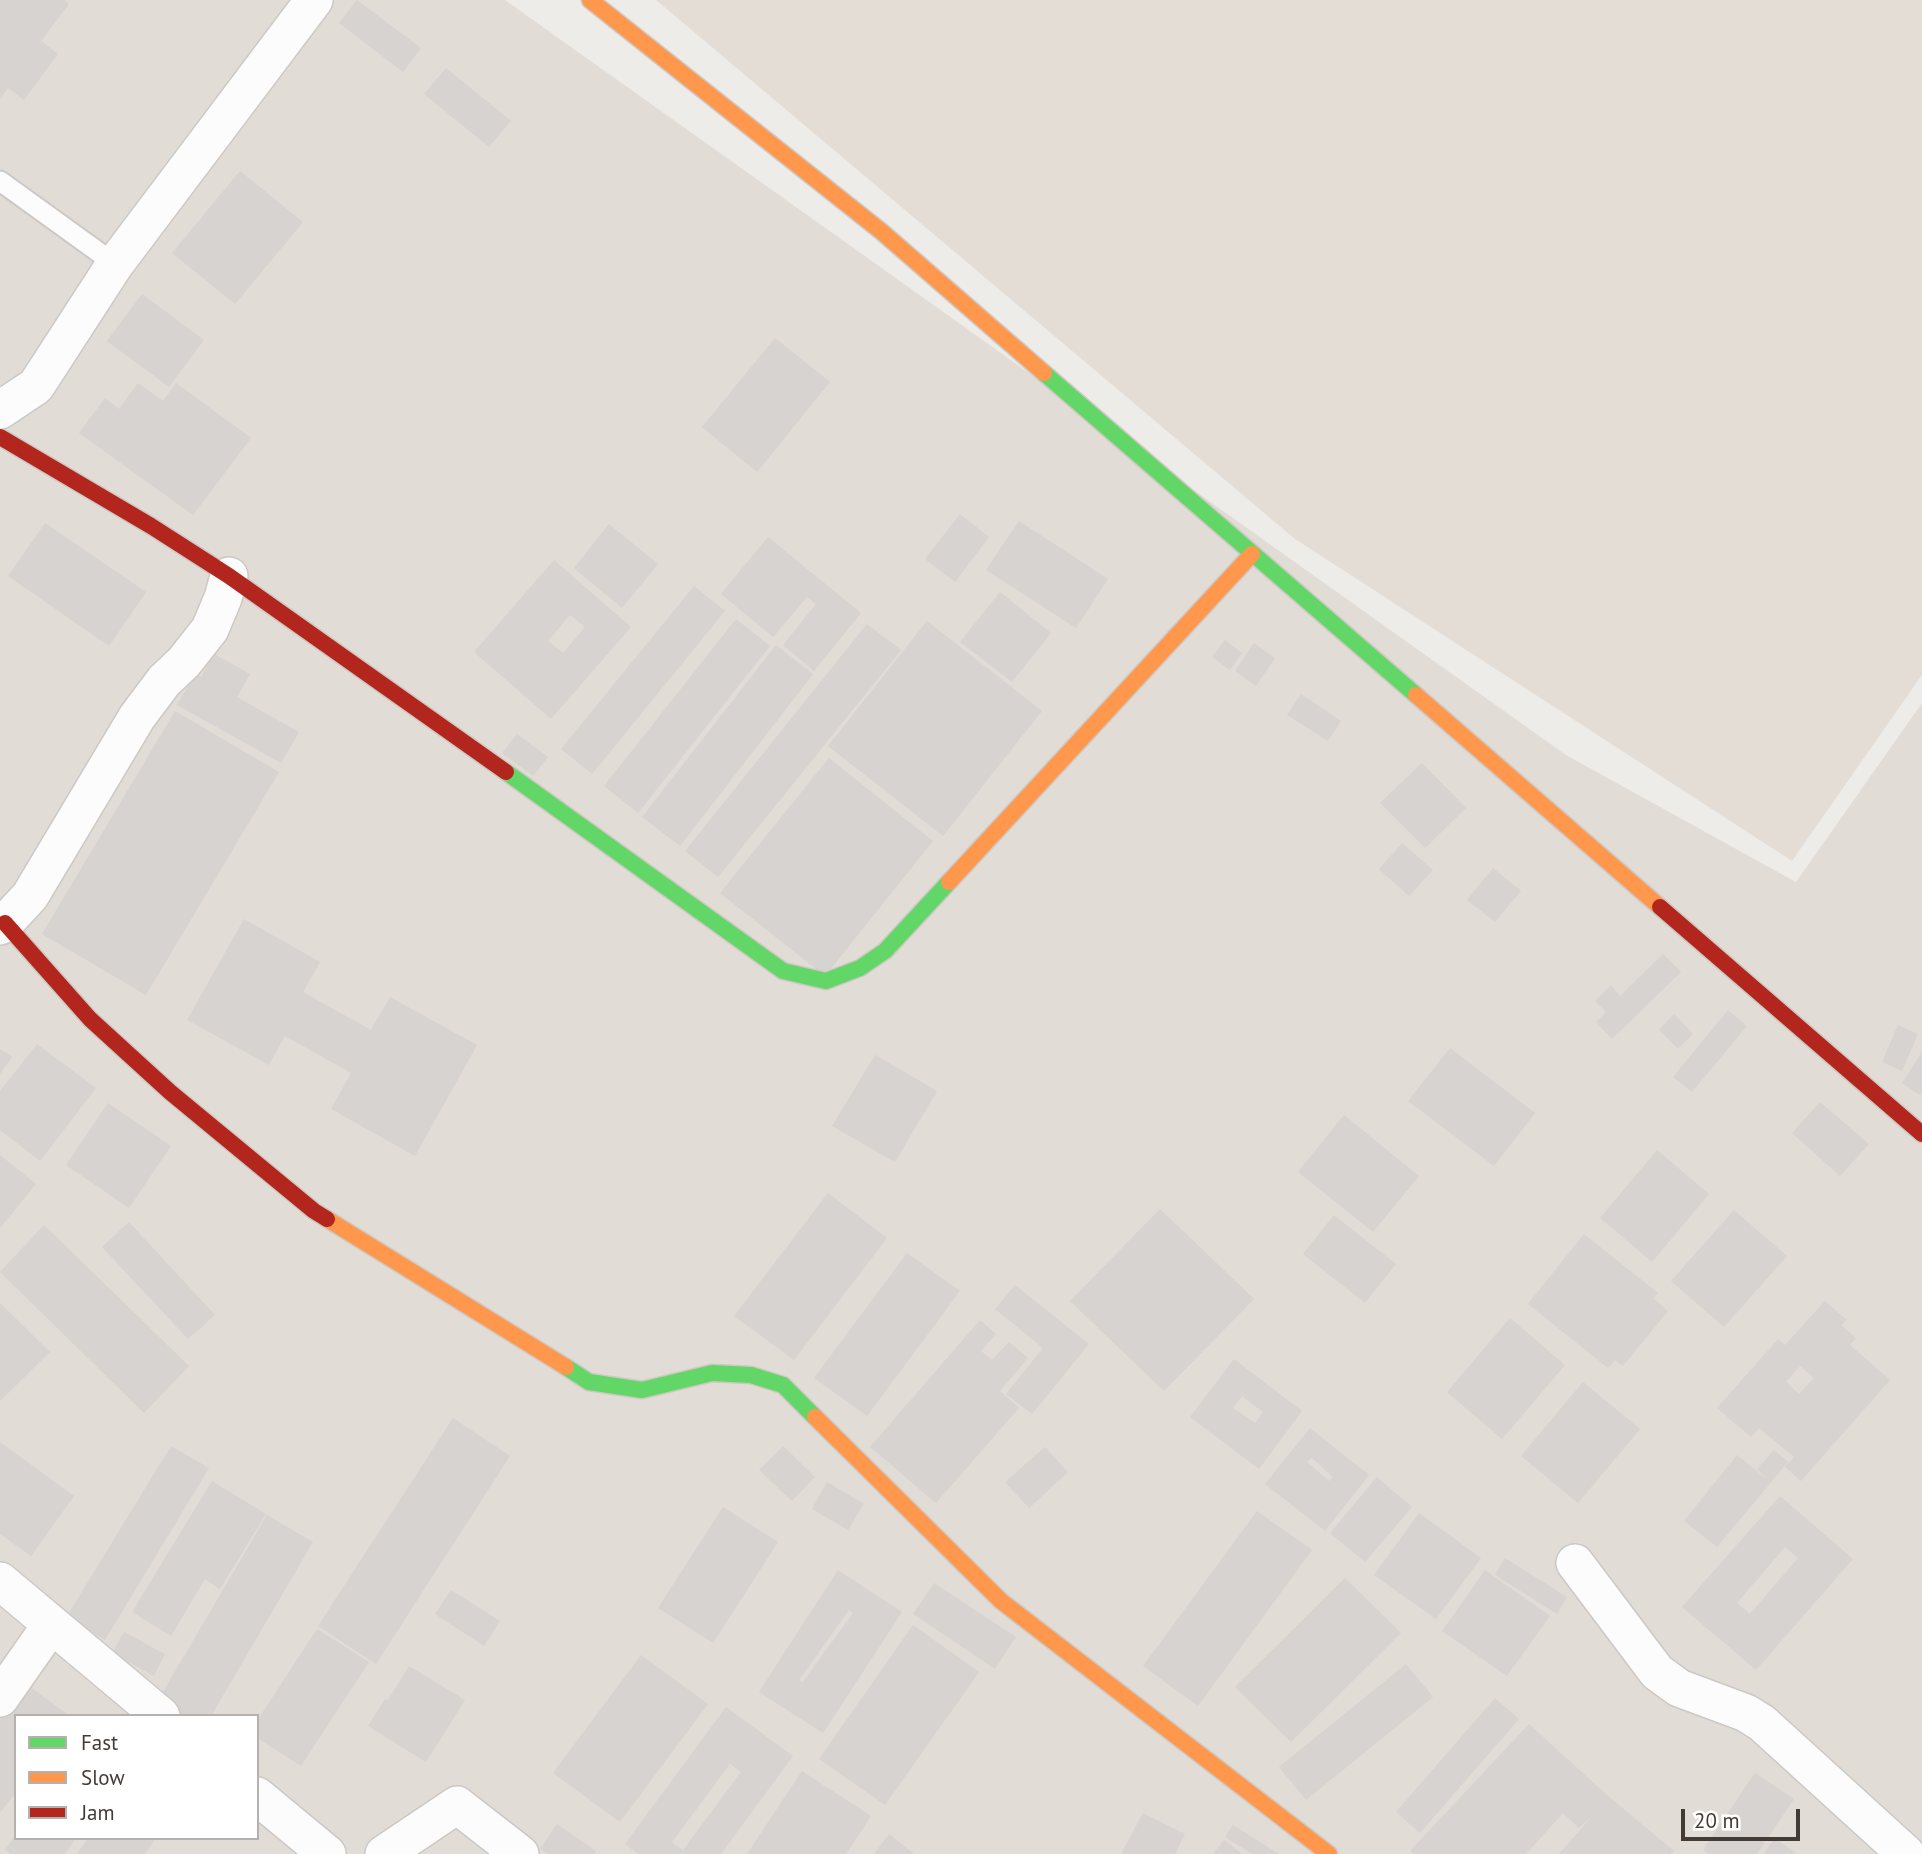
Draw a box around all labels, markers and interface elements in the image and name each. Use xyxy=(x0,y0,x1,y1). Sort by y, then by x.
legend xyxy=(14,1714,259,1840)
text: Fast xyxy=(81,1729,118,1756)
text: Slow xyxy=(81,1764,125,1791)
scale bar xyxy=(1684,1794,1803,1838)
text: Jam xyxy=(81,1799,115,1826)
text: 20 m xyxy=(1694,1807,1740,1834)

